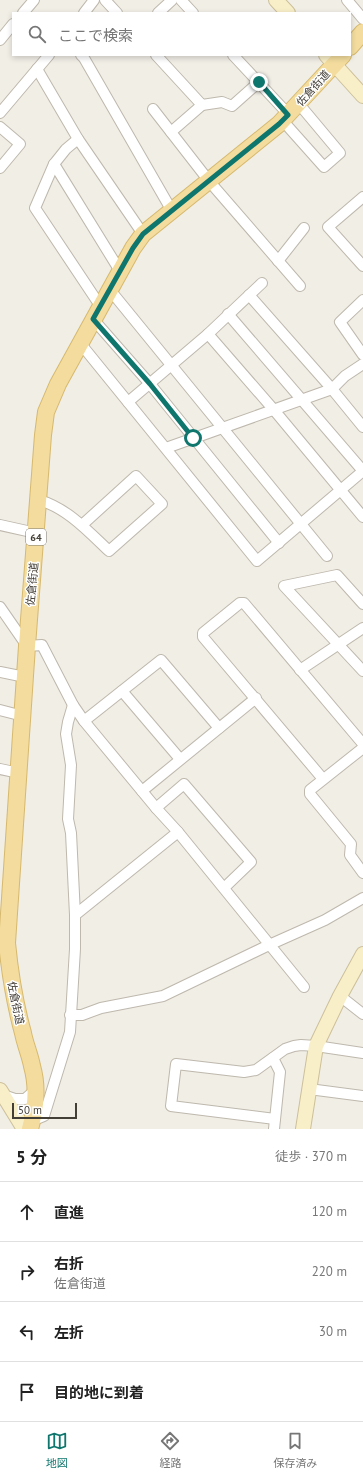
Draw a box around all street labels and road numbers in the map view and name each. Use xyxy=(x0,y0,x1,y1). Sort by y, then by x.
street label: 佐倉街道 xyxy=(293,67,333,109)
road number: 64 xyxy=(26,529,46,545)
street label: 佐倉街道 xyxy=(23,561,41,607)
street label: 佐倉街道 xyxy=(5,980,27,1026)

